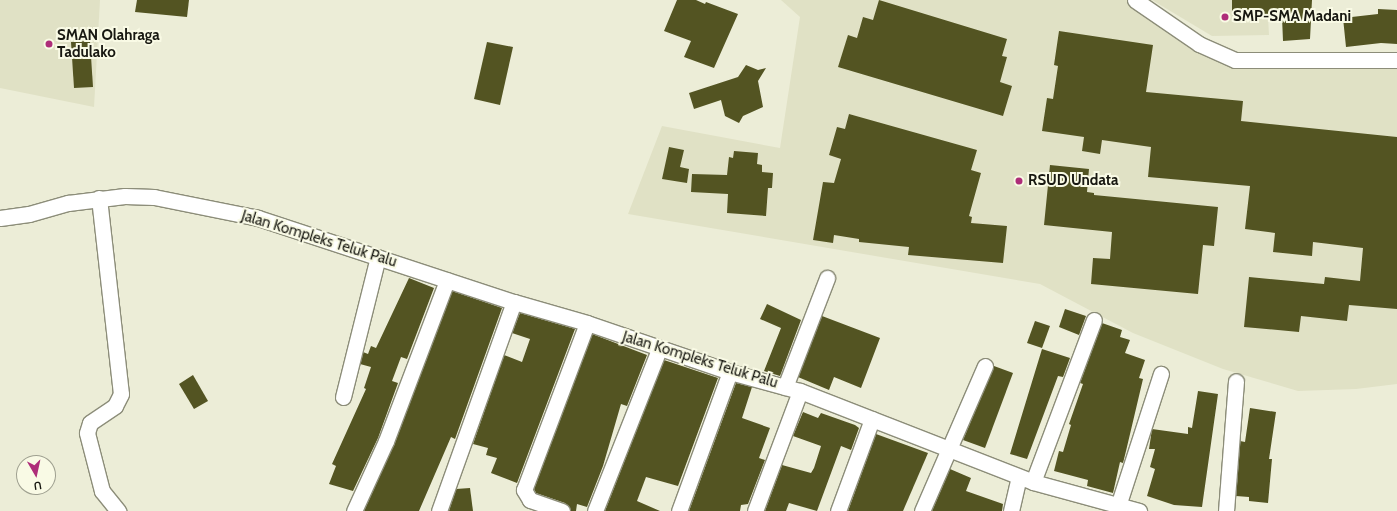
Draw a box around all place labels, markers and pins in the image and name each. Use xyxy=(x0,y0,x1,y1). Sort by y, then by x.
place label: SMP-SMA Madani xyxy=(1233,8,1351,26)
marker: SMP-SMA Madani xyxy=(1220,12,1230,22)
place label: SMAN Olahraga Tadulako xyxy=(57,26,160,61)
marker: SMAN Olahraga Tadulako xyxy=(44,39,54,49)
place label: RSUD Undata xyxy=(1028,172,1118,190)
marker: RSUD Undata xyxy=(1013,175,1025,187)

